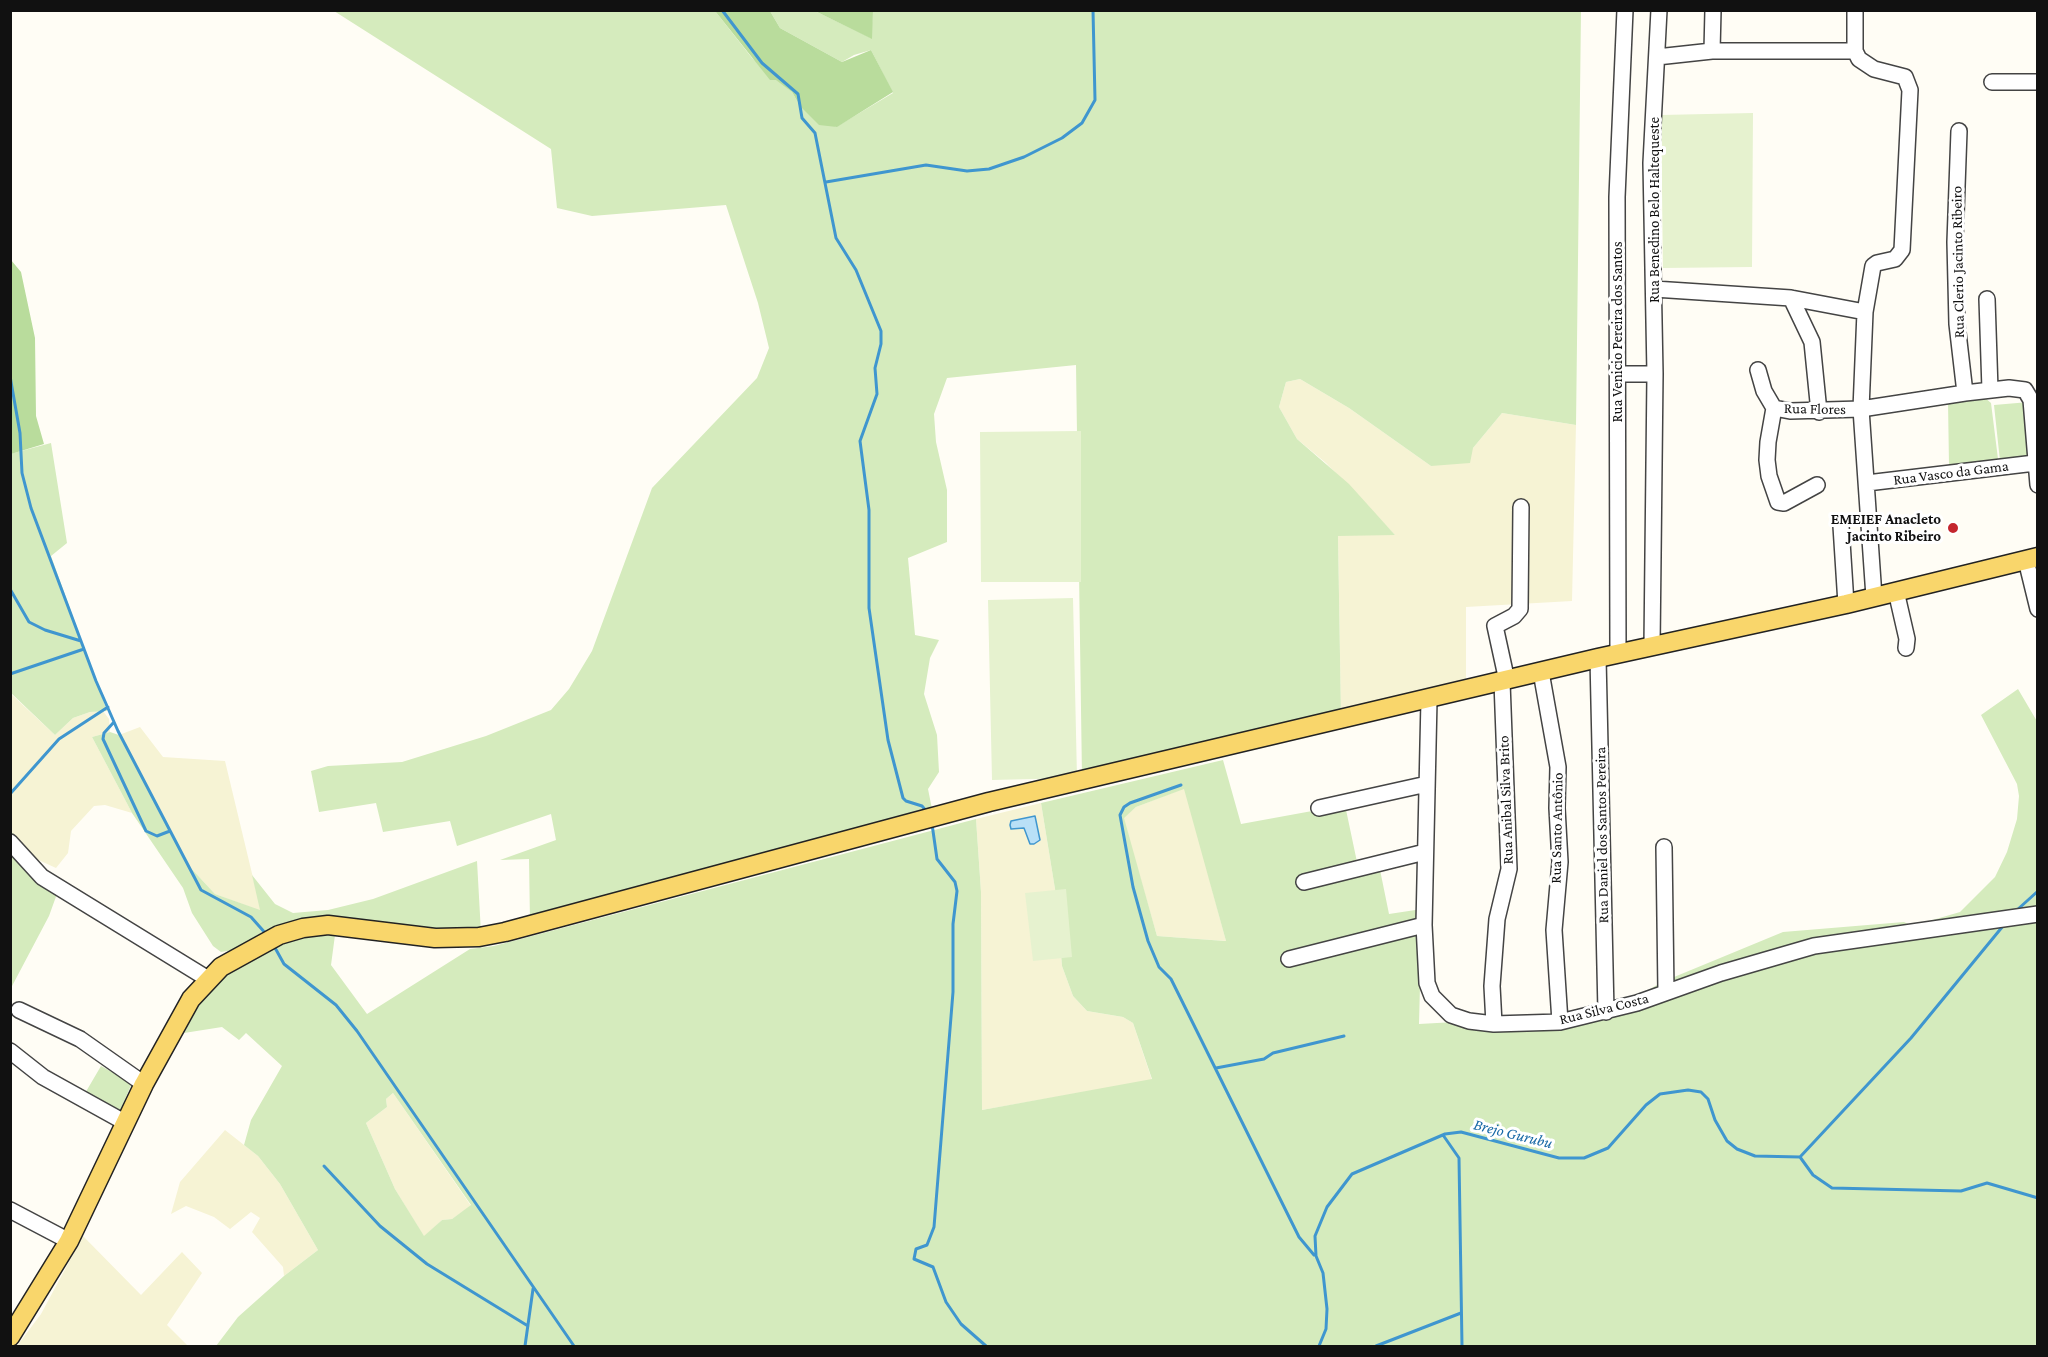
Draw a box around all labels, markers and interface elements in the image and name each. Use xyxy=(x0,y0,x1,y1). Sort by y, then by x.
street label: Rua Benedino Belo Haltequeste xyxy=(1645,117,1663,303)
street label: Rua Clerio Jacinto Ribeiro xyxy=(1948,186,1968,338)
street label: Rua Venicio Pereira dos Santos xyxy=(1608,241,1626,423)
street label: Rua Flores xyxy=(1784,399,1846,419)
street label: Rua Vasco da Gama xyxy=(1892,457,2010,489)
place label: EMEIEF Anacleto Jacinto Ribeiro xyxy=(1831,510,1941,545)
marker: EMEIEF Anacleto Jacinto Ribeiro xyxy=(1946,521,1960,535)
street label: Rua Anibal Silva Brito xyxy=(1495,735,1517,865)
street label: Rua Daniel dos Santos Pereira xyxy=(1591,747,1613,923)
street label: Rua Santo Antônio xyxy=(1547,772,1567,884)
street label: Rua Silva Costa xyxy=(1558,989,1650,1029)
water label: Brejo Gurubu xyxy=(1471,1115,1555,1153)

